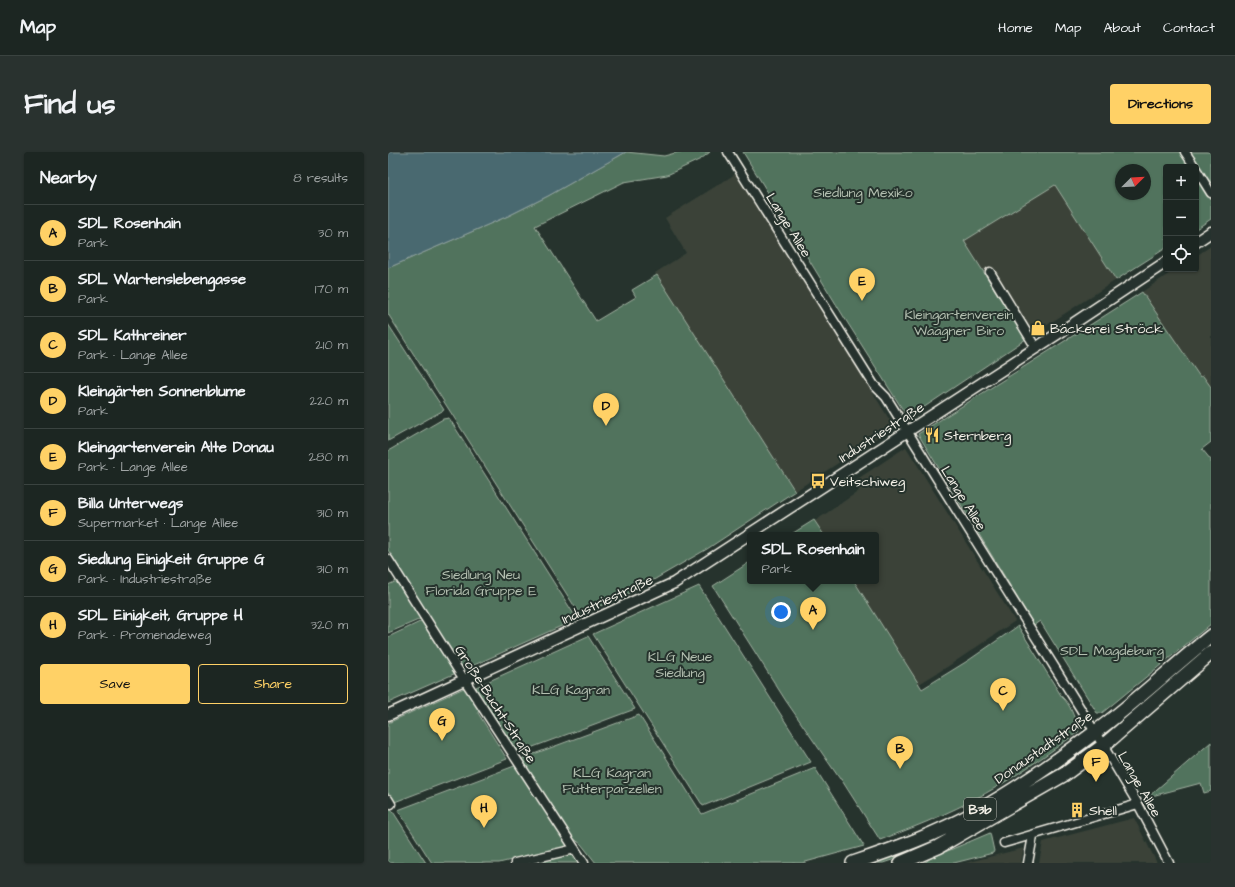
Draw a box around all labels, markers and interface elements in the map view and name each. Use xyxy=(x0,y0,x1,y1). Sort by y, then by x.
text: Map xyxy=(20,14,56,41)
text: Home xyxy=(998,18,1033,38)
text: Map xyxy=(1055,18,1081,38)
text: About xyxy=(1103,18,1141,38)
text: Contact xyxy=(1163,18,1215,38)
button: Directions xyxy=(1110,84,1211,124)
text: Find us xyxy=(24,85,115,124)
north arrow xyxy=(1115,164,1151,200)
map controls xyxy=(1163,164,1199,272)
button: + xyxy=(1163,164,1199,200)
text: Nearby xyxy=(40,166,97,190)
text: 8 results xyxy=(293,169,348,187)
park label: Siedlung Mexiko xyxy=(813,183,913,203)
street label: Lange Allee xyxy=(760,189,816,262)
button: − xyxy=(1163,200,1199,236)
text: SDL Rosenhain xyxy=(78,213,181,234)
text: A xyxy=(49,224,57,242)
text: 30 m xyxy=(318,224,348,242)
text: Park xyxy=(78,234,108,252)
button: locate xyxy=(1163,236,1199,272)
pin: E xyxy=(849,268,875,301)
text: SDL Wartenslebengasse xyxy=(78,269,246,290)
text: B xyxy=(48,280,58,298)
text: 170 m xyxy=(315,280,348,298)
text: Park xyxy=(78,290,108,308)
park label: Kleingartenverein Waagner Biro xyxy=(905,305,1013,341)
shop icon: Bäckerei Ströck xyxy=(1029,319,1047,337)
place label: Bäckerei Ströck xyxy=(1050,319,1163,339)
text: SDL Kathreiner xyxy=(78,325,187,346)
text: C xyxy=(48,336,58,354)
text: 210 m xyxy=(315,336,348,354)
text: Park · Lange Allee xyxy=(78,346,188,364)
text: Kleingärten Sonnenblume xyxy=(78,381,246,402)
text: D xyxy=(49,392,57,410)
text: 220 m xyxy=(310,392,348,410)
pin: D xyxy=(593,393,619,426)
street label: Industriestraße xyxy=(835,397,929,468)
text: Park xyxy=(78,402,108,420)
restaurant icon: Sternberg xyxy=(923,426,941,444)
place label: Sternberg xyxy=(944,426,1011,446)
text: Kleingartenverein Alte Donau xyxy=(78,437,274,458)
text: E xyxy=(49,448,57,466)
text: 280 m xyxy=(309,448,348,466)
text: Park · Lange Allee xyxy=(78,458,188,476)
street label: Lange Allee xyxy=(935,462,991,535)
bus stop icon: Veitschiweg xyxy=(809,472,827,490)
place label: Veitschiweg xyxy=(830,472,905,492)
text: Billa Unterwegs xyxy=(78,493,183,514)
text: F xyxy=(48,504,58,522)
text: 310 m xyxy=(316,504,348,522)
text: Supermarket · Lange Allee xyxy=(78,514,238,532)
popup xyxy=(747,532,879,584)
text: SDL Rosenhain xyxy=(762,539,864,560)
text: Siedlung Einigkeit Gruppe G xyxy=(78,549,265,570)
text: G xyxy=(48,560,58,578)
text: 310 m xyxy=(316,560,348,578)
text: Park xyxy=(762,560,792,578)
park label: Siedlung Neu Florida Gruppe E xyxy=(425,565,537,601)
text: Park · Industriestraße xyxy=(78,570,212,588)
street label: Industriestraße xyxy=(559,570,657,630)
pin: A xyxy=(800,597,826,630)
your location xyxy=(771,602,791,622)
text: SDL Einigkeit, Gruppe H xyxy=(78,605,243,626)
text: H xyxy=(49,616,57,634)
text: 320 m xyxy=(310,616,348,634)
text: Park · Promenadeweg xyxy=(78,626,211,644)
park label: SDL Magdeburg xyxy=(1060,641,1164,661)
street label: Große-Bucht-Straße xyxy=(449,642,541,768)
park label: KLG Neue Siedlung xyxy=(648,647,713,683)
button: Save xyxy=(40,664,190,704)
button: Share xyxy=(198,664,348,704)
pin: C xyxy=(990,678,1016,711)
park label: KLG Kagran xyxy=(532,680,610,700)
street label: Donaustadtstraße xyxy=(990,706,1097,789)
pin: G xyxy=(429,708,455,741)
pin: B xyxy=(887,736,913,769)
street label: Lange Allee xyxy=(1112,748,1166,821)
pin: F xyxy=(1083,749,1109,782)
park label: KLG Kagran Futterparzellen xyxy=(562,763,662,799)
pin: H xyxy=(471,795,497,828)
road number: B3b xyxy=(964,798,996,820)
building icon: Shell xyxy=(1068,801,1086,819)
place label: Shell xyxy=(1089,801,1117,821)

